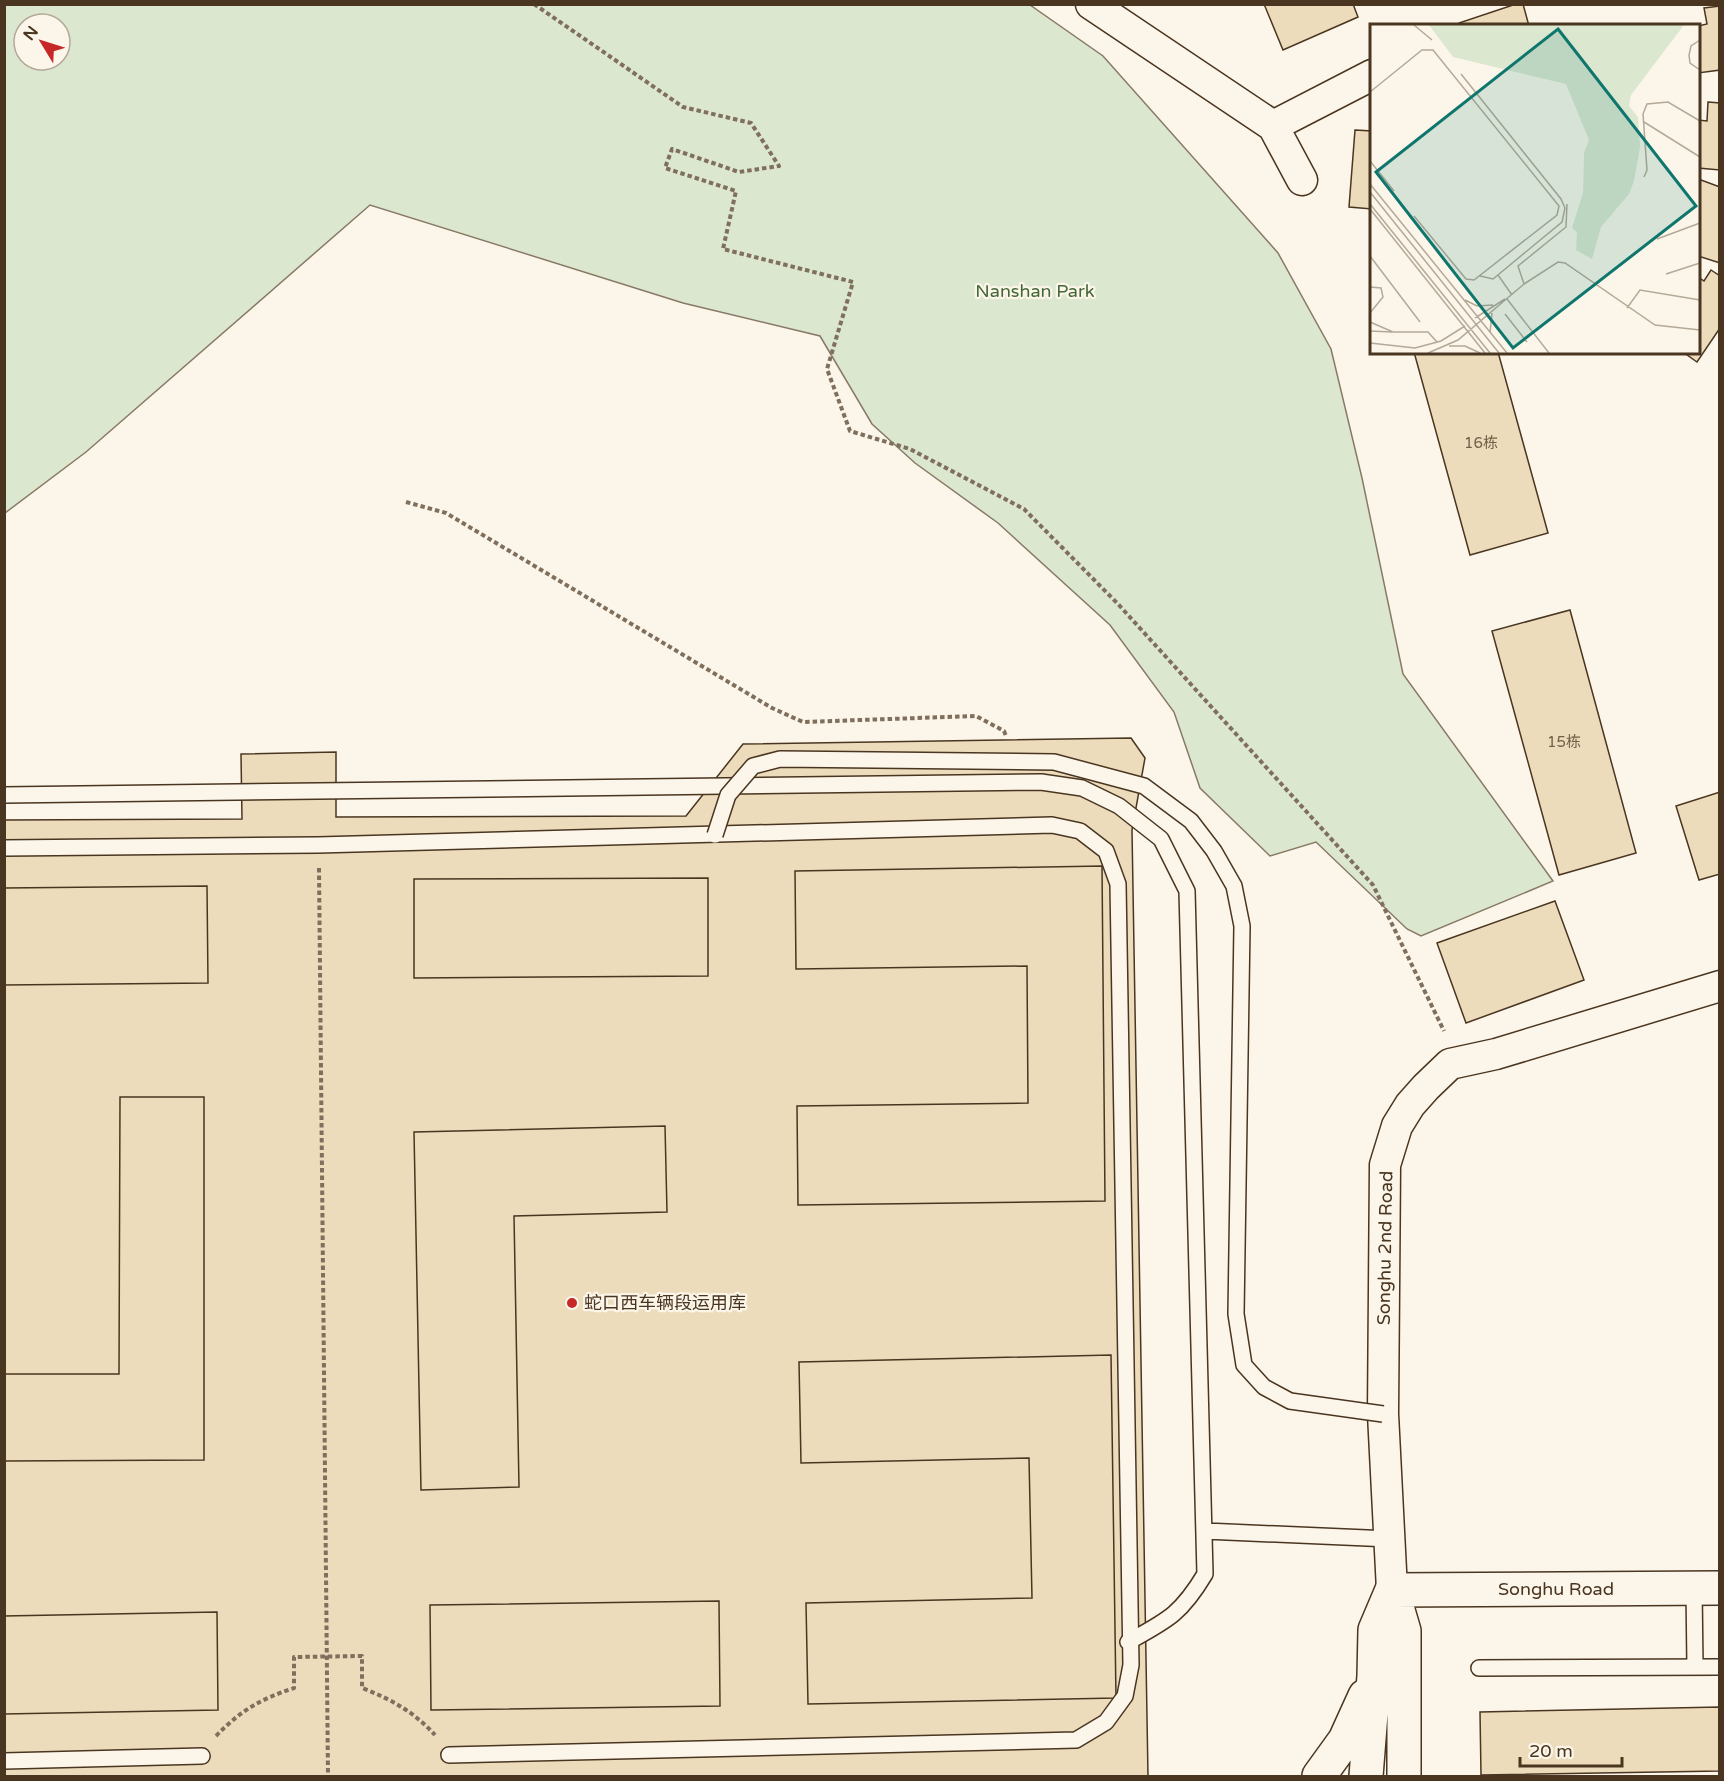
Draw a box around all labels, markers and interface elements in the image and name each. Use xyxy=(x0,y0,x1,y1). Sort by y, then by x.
north arrow xyxy=(12,12,72,72)
text: N xyxy=(19,22,43,45)
inset map xyxy=(1370,24,1700,354)
park label: Nanshan Park xyxy=(975,280,1095,302)
house number: 16栋 xyxy=(1464,434,1498,452)
house number: 15栋 xyxy=(1547,733,1581,751)
street label: Songhu 2nd Road xyxy=(1373,1171,1397,1325)
place label: 蛇口西车辆段运用库 xyxy=(584,1292,746,1314)
marker: 蛇口西车辆段运用库 xyxy=(565,1296,579,1310)
street label: Songhu Road xyxy=(1498,1578,1614,1600)
scale bar xyxy=(1520,1730,1622,1768)
text: 20 m xyxy=(1529,1740,1573,1762)

